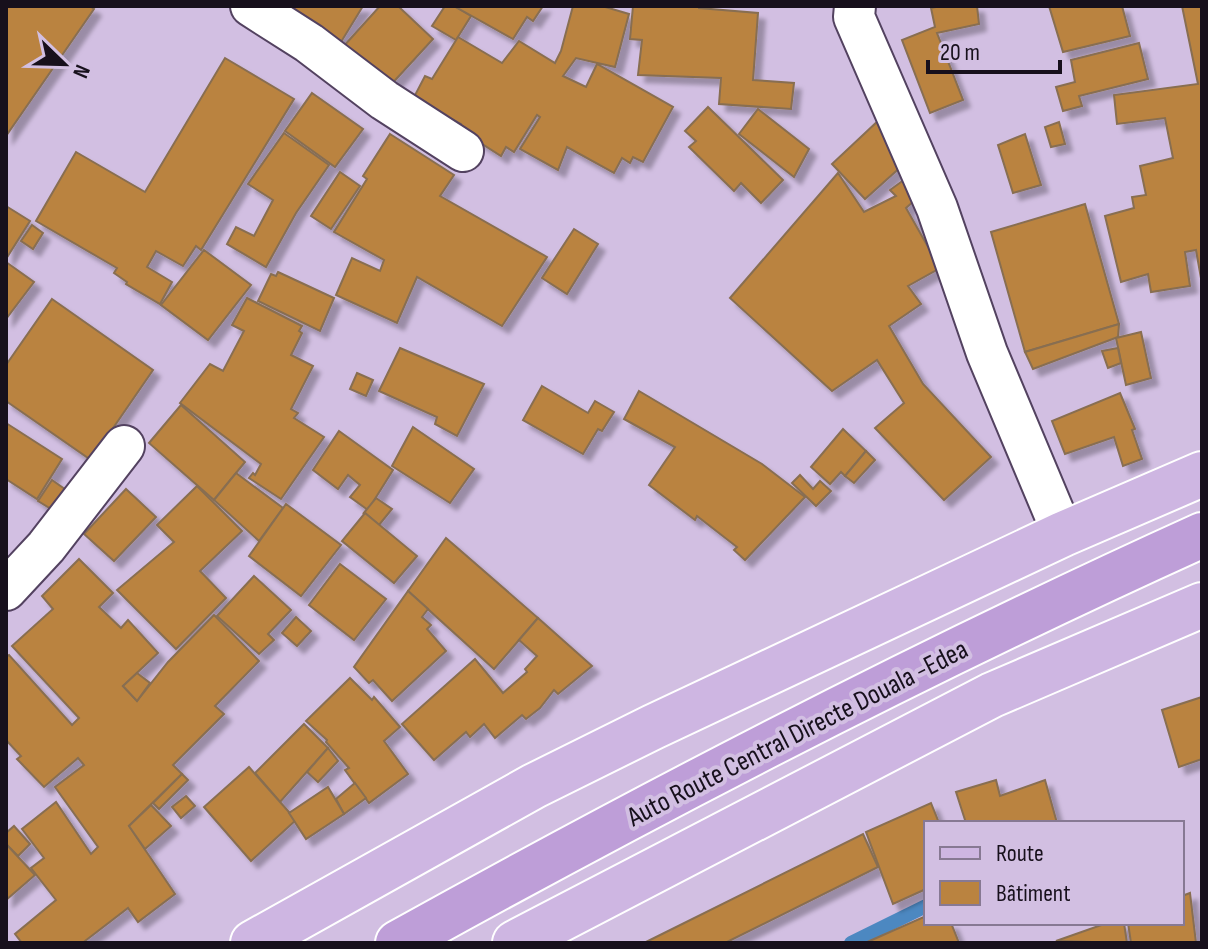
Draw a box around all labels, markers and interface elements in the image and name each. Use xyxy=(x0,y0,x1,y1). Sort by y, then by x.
north arrow xyxy=(24,24,104,104)
scale bar xyxy=(928,24,1060,74)
text: 20 m xyxy=(940,38,980,67)
text: N xyxy=(66,61,96,82)
street label: Auto Route Central Directe Douala -Edea xyxy=(621,633,974,834)
legend xyxy=(924,821,1184,925)
text: Route xyxy=(996,839,1044,868)
text: Bâtiment xyxy=(996,879,1071,908)

